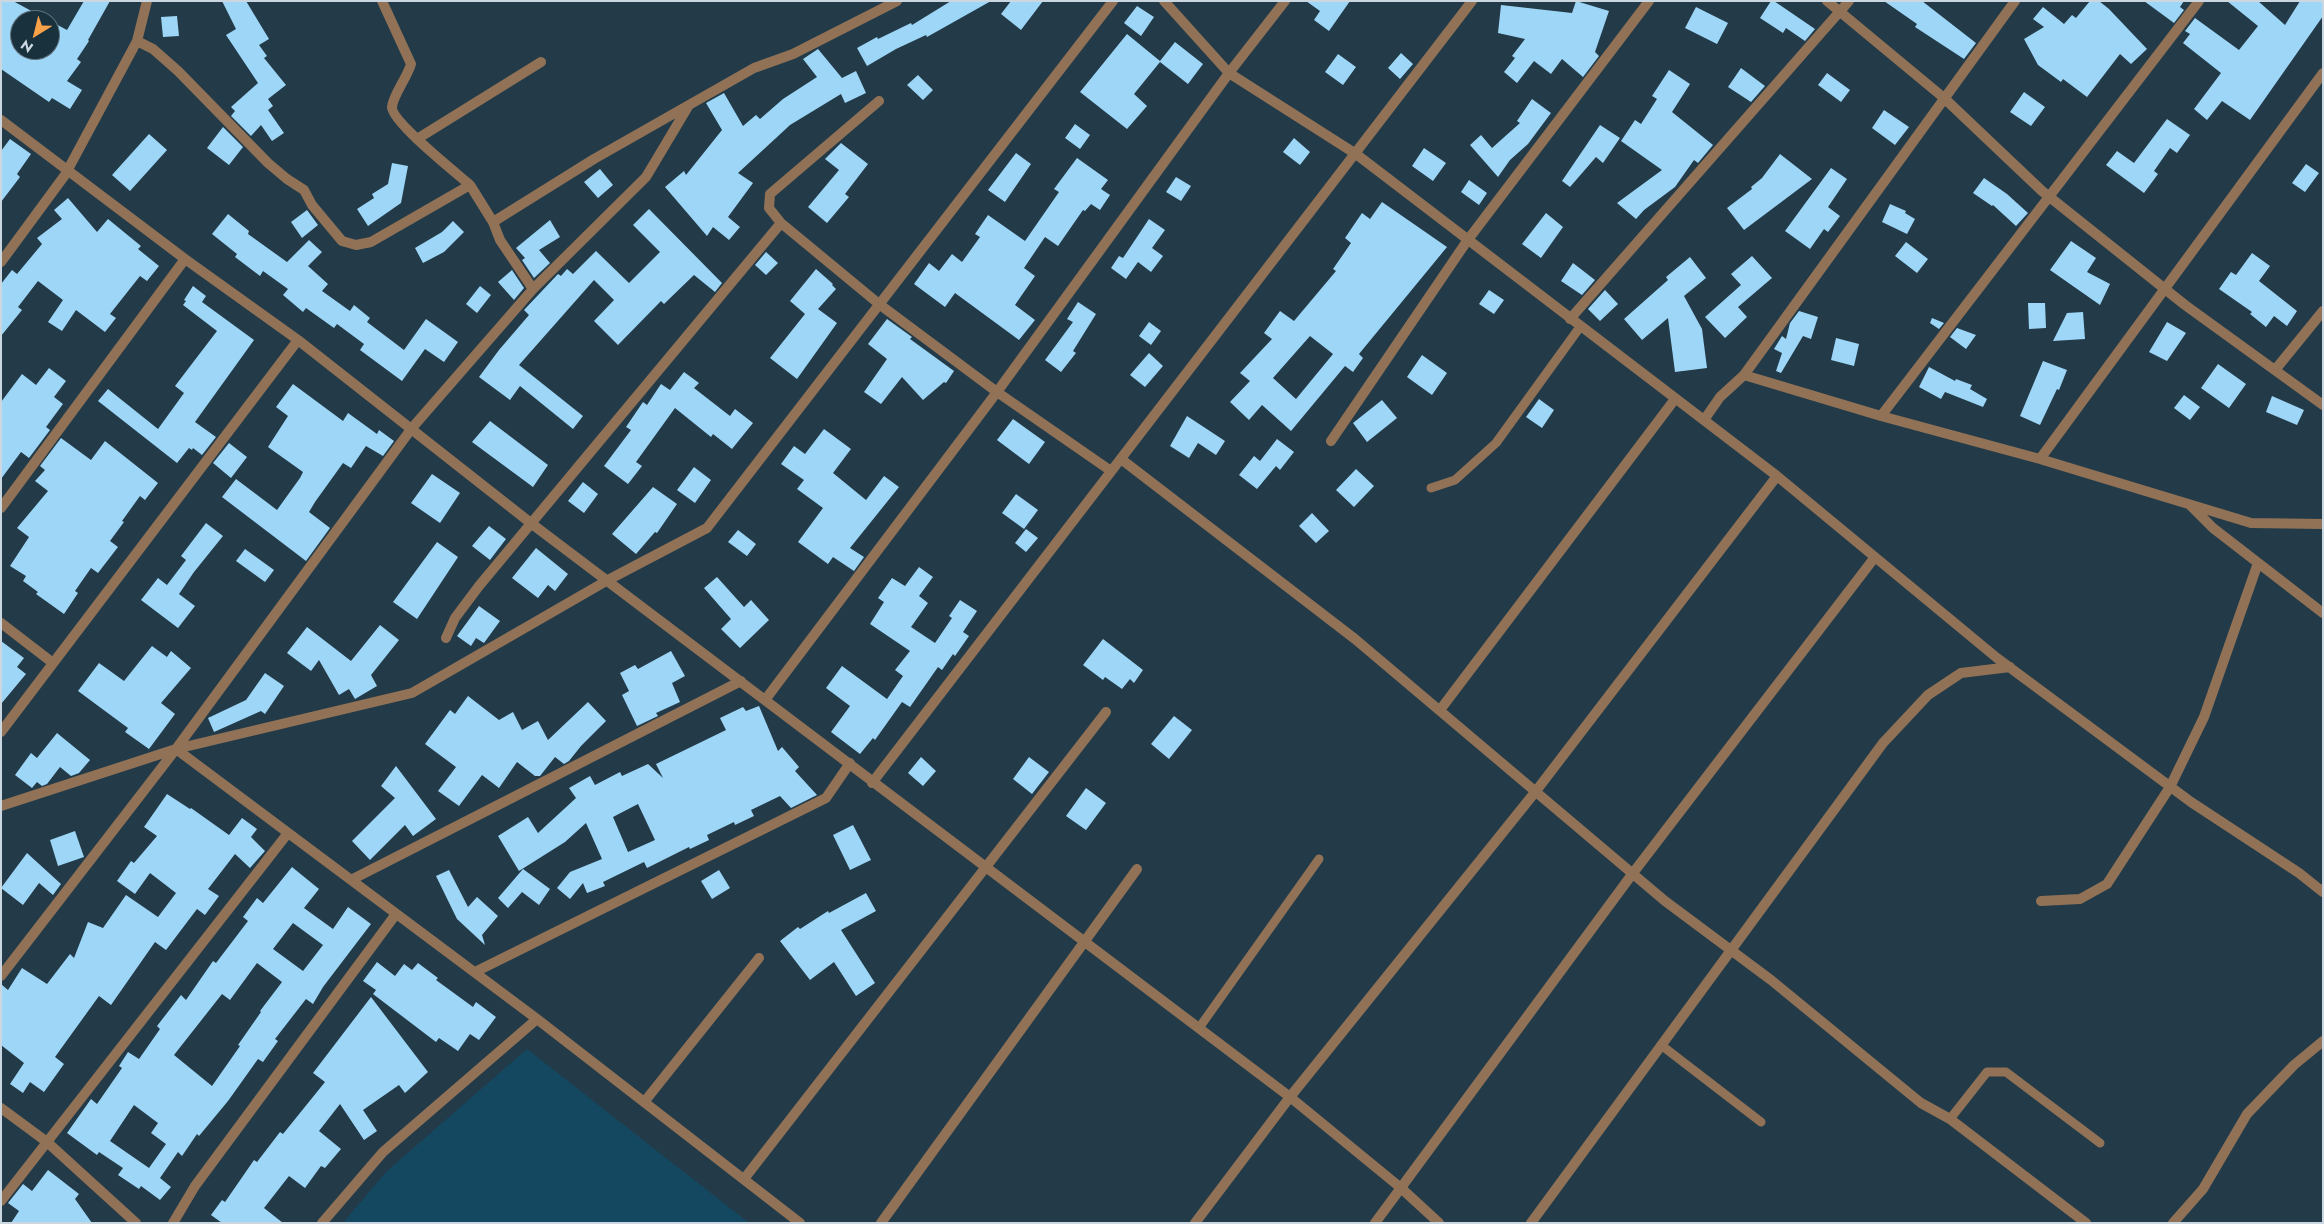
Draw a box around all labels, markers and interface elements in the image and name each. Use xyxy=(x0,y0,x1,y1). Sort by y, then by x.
north arrow xyxy=(10,10,60,60)
text: N xyxy=(16,35,37,58)

